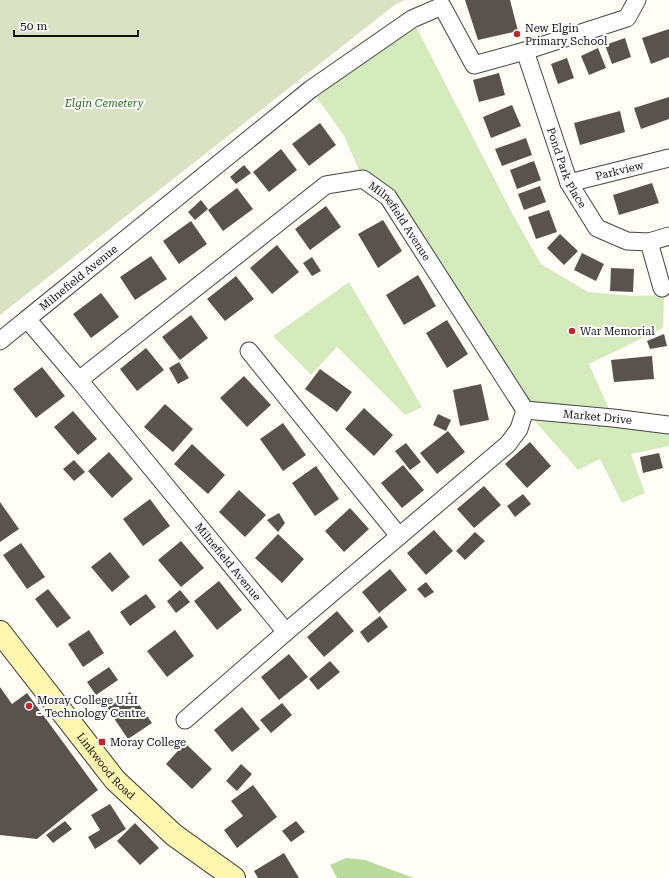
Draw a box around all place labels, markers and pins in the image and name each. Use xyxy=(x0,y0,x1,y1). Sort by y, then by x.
place label: New Elgin Primary School xyxy=(525,22,608,48)
marker: New Elgin Primary School xyxy=(512,29,522,39)
place label: War Memorial xyxy=(580,325,655,338)
marker: War Memorial xyxy=(567,326,577,336)
place label: Moray College UHI - Technology Centre xyxy=(37,694,146,720)
marker: Moray College UHI - Technology Centre xyxy=(24,701,34,711)
place label: Moray College xyxy=(110,736,186,749)
marker: Moray College xyxy=(97,737,107,747)

